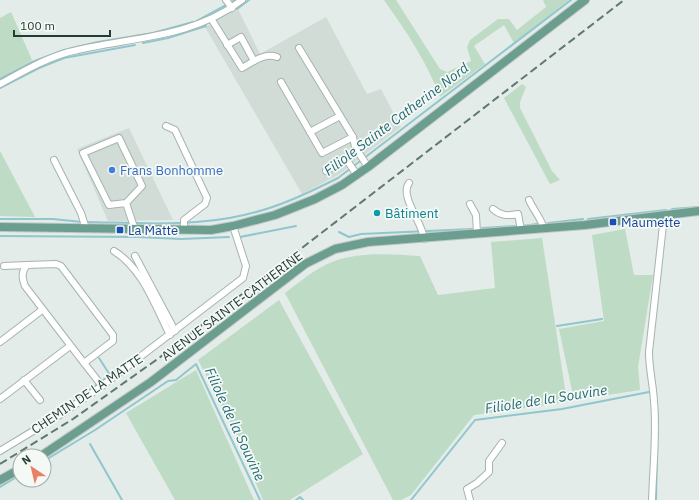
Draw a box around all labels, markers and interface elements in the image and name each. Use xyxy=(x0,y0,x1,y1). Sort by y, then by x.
scale bar xyxy=(14,12,110,38)
text: 100 m xyxy=(20,18,55,33)
water label: Filiole Sainte Catherine Nord xyxy=(320,58,473,179)
place label: Frans Bonhomme xyxy=(120,162,223,179)
marker: Frans Bonhomme xyxy=(107,165,117,175)
place label: Bâtiment xyxy=(385,205,439,222)
marker: Bâtiment xyxy=(372,208,382,218)
place label: Maumette xyxy=(621,214,680,231)
marker: Maumette xyxy=(608,217,618,227)
place label: La Matte xyxy=(128,222,178,239)
marker: La Matte xyxy=(115,225,125,235)
street label: AVENUE SAINTE-CATHERINE xyxy=(158,247,306,365)
street label: CHEMIN DE LA MATTE xyxy=(28,350,146,438)
water label: Filiole de la Souvine xyxy=(201,364,269,484)
water label: Filiole de la Souvine xyxy=(484,380,608,418)
north arrow xyxy=(12,448,52,488)
text: N xyxy=(19,452,34,468)

